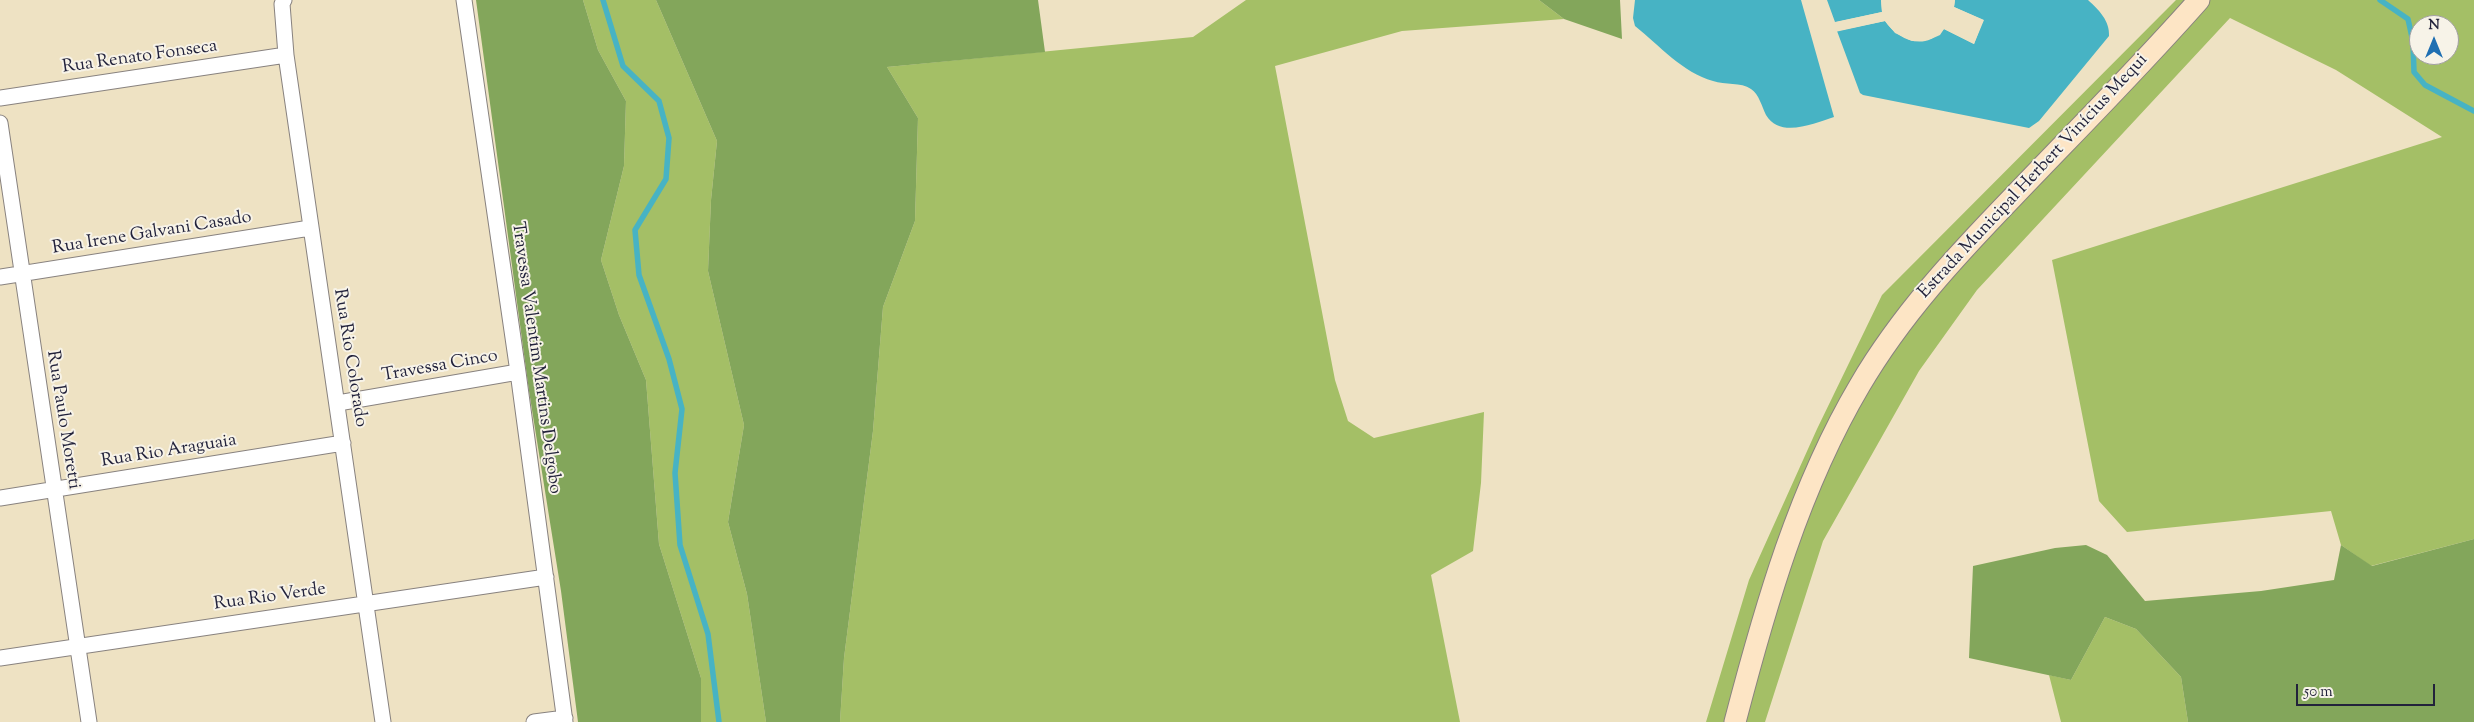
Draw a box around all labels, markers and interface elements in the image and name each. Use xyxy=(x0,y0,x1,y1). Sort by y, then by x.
north arrow xyxy=(2409,15,2459,65)
text: N xyxy=(2428,16,2440,36)
street label: Rua Renato Fonseca xyxy=(61,36,219,80)
street label: Estrada Municipal Herbert Vinícius Mequi xyxy=(1915,50,2153,304)
street label: Rua Irene Galvani Casado xyxy=(51,208,253,260)
street label: Travessa Valentim Martins Delgobo xyxy=(505,221,565,495)
street label: Rua Rio Colorado xyxy=(327,287,371,429)
street label: Travessa Cinco xyxy=(380,346,500,388)
street label: Rua Paulo Moretti xyxy=(40,349,84,491)
street label: Rua Rio Araguaia xyxy=(100,431,238,473)
street label: Rua Rio Verde xyxy=(213,579,327,617)
scale bar xyxy=(2299,674,2438,706)
text: 50 m xyxy=(2304,682,2333,703)

